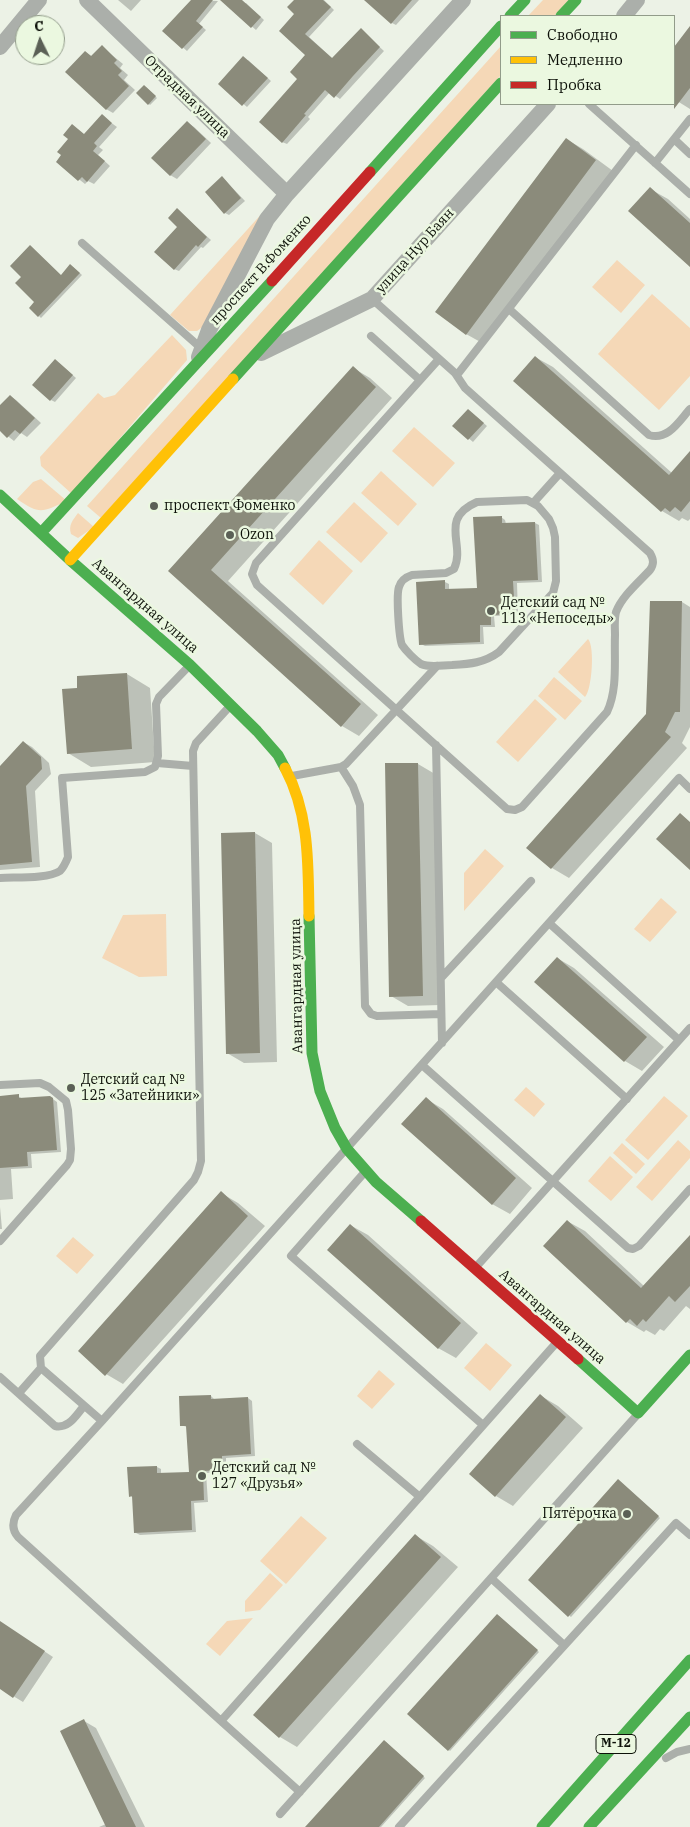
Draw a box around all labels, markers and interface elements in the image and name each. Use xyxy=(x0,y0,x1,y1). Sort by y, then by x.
north arrow xyxy=(15,15,65,65)
legend xyxy=(500,15,675,105)
text: С xyxy=(34,17,44,35)
text: Свободно xyxy=(547,25,618,44)
text: Медленно xyxy=(547,50,623,69)
street label: Отрадная улица xyxy=(141,52,233,142)
text: Пробка xyxy=(547,75,602,94)
street label: улица Нур Баян xyxy=(372,205,458,297)
street label: проспект В.Фоменко xyxy=(207,211,315,329)
place label: проспект Фоменко xyxy=(164,498,295,514)
marker: проспект Фоменко xyxy=(148,500,160,512)
place label: Ozon xyxy=(240,527,274,543)
marker: Ozon xyxy=(224,529,236,541)
street label: Авангардная улица xyxy=(88,555,202,657)
place label: Детский сад № 113 «Непоседы» xyxy=(501,595,614,628)
marker: Детский сад № 113 «Непоседы» xyxy=(485,605,497,617)
street label: Авангардная улица xyxy=(287,918,307,1054)
place label: Детский сад № 125 «Затейники» xyxy=(81,1072,199,1104)
marker: Детский сад № 125 «Затейники» xyxy=(65,1082,77,1094)
street label: Авангардная улица xyxy=(495,1266,609,1368)
place label: Детский сад № 127 «Друзья» xyxy=(212,1460,316,1492)
marker: Детский сад № 127 «Друзья» xyxy=(196,1470,208,1482)
place label: Пятёрочка xyxy=(542,1506,617,1522)
marker: Пятёрочка xyxy=(621,1508,633,1520)
road number: М-12 xyxy=(596,1735,636,1754)

